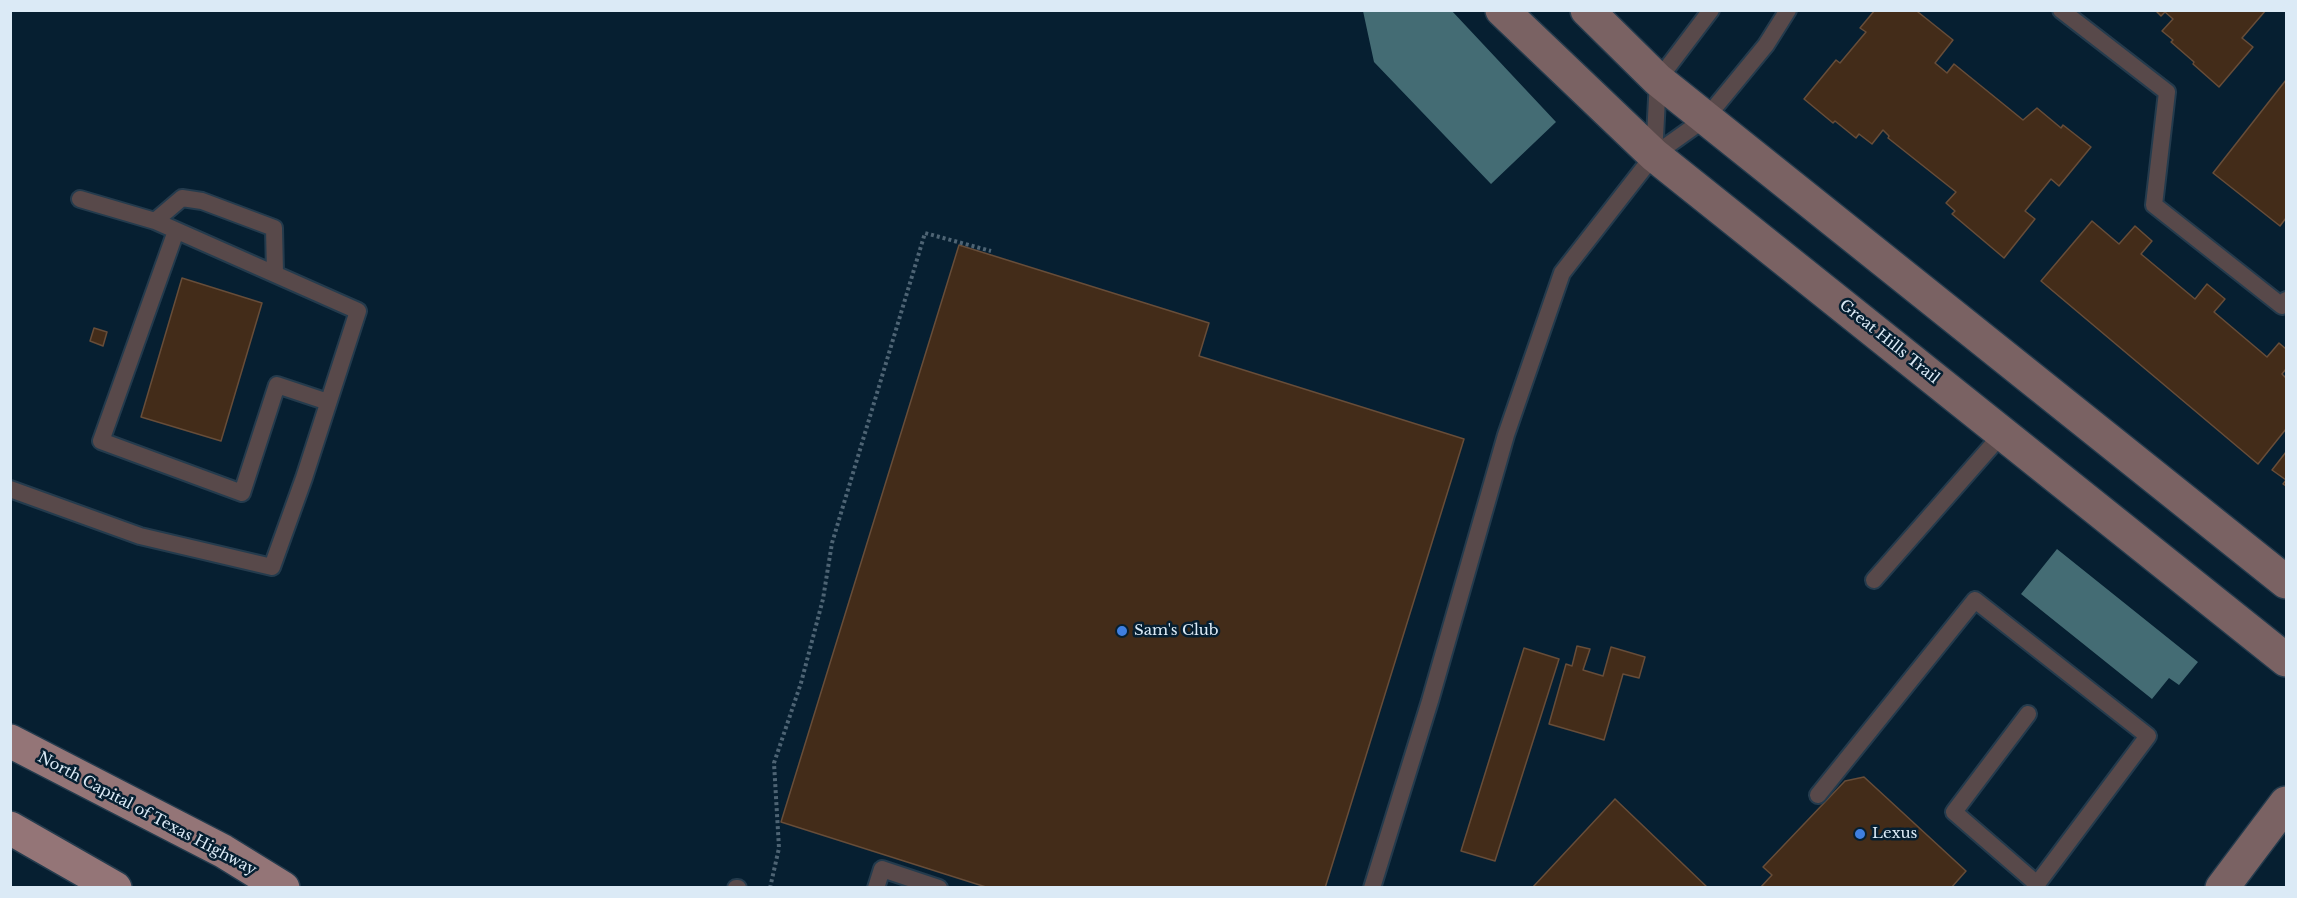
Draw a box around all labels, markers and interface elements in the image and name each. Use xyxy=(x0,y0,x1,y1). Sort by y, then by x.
street label: Great Hills Trail xyxy=(1835,296,1943,388)
place label: Sam's Club xyxy=(1134,622,1219,640)
marker: Sam's Club xyxy=(1115,624,1129,638)
street label: North Capital of Texas Highway xyxy=(35,749,259,879)
place label: Lexus xyxy=(1872,825,1917,843)
marker: Lexus xyxy=(1853,827,1867,841)

